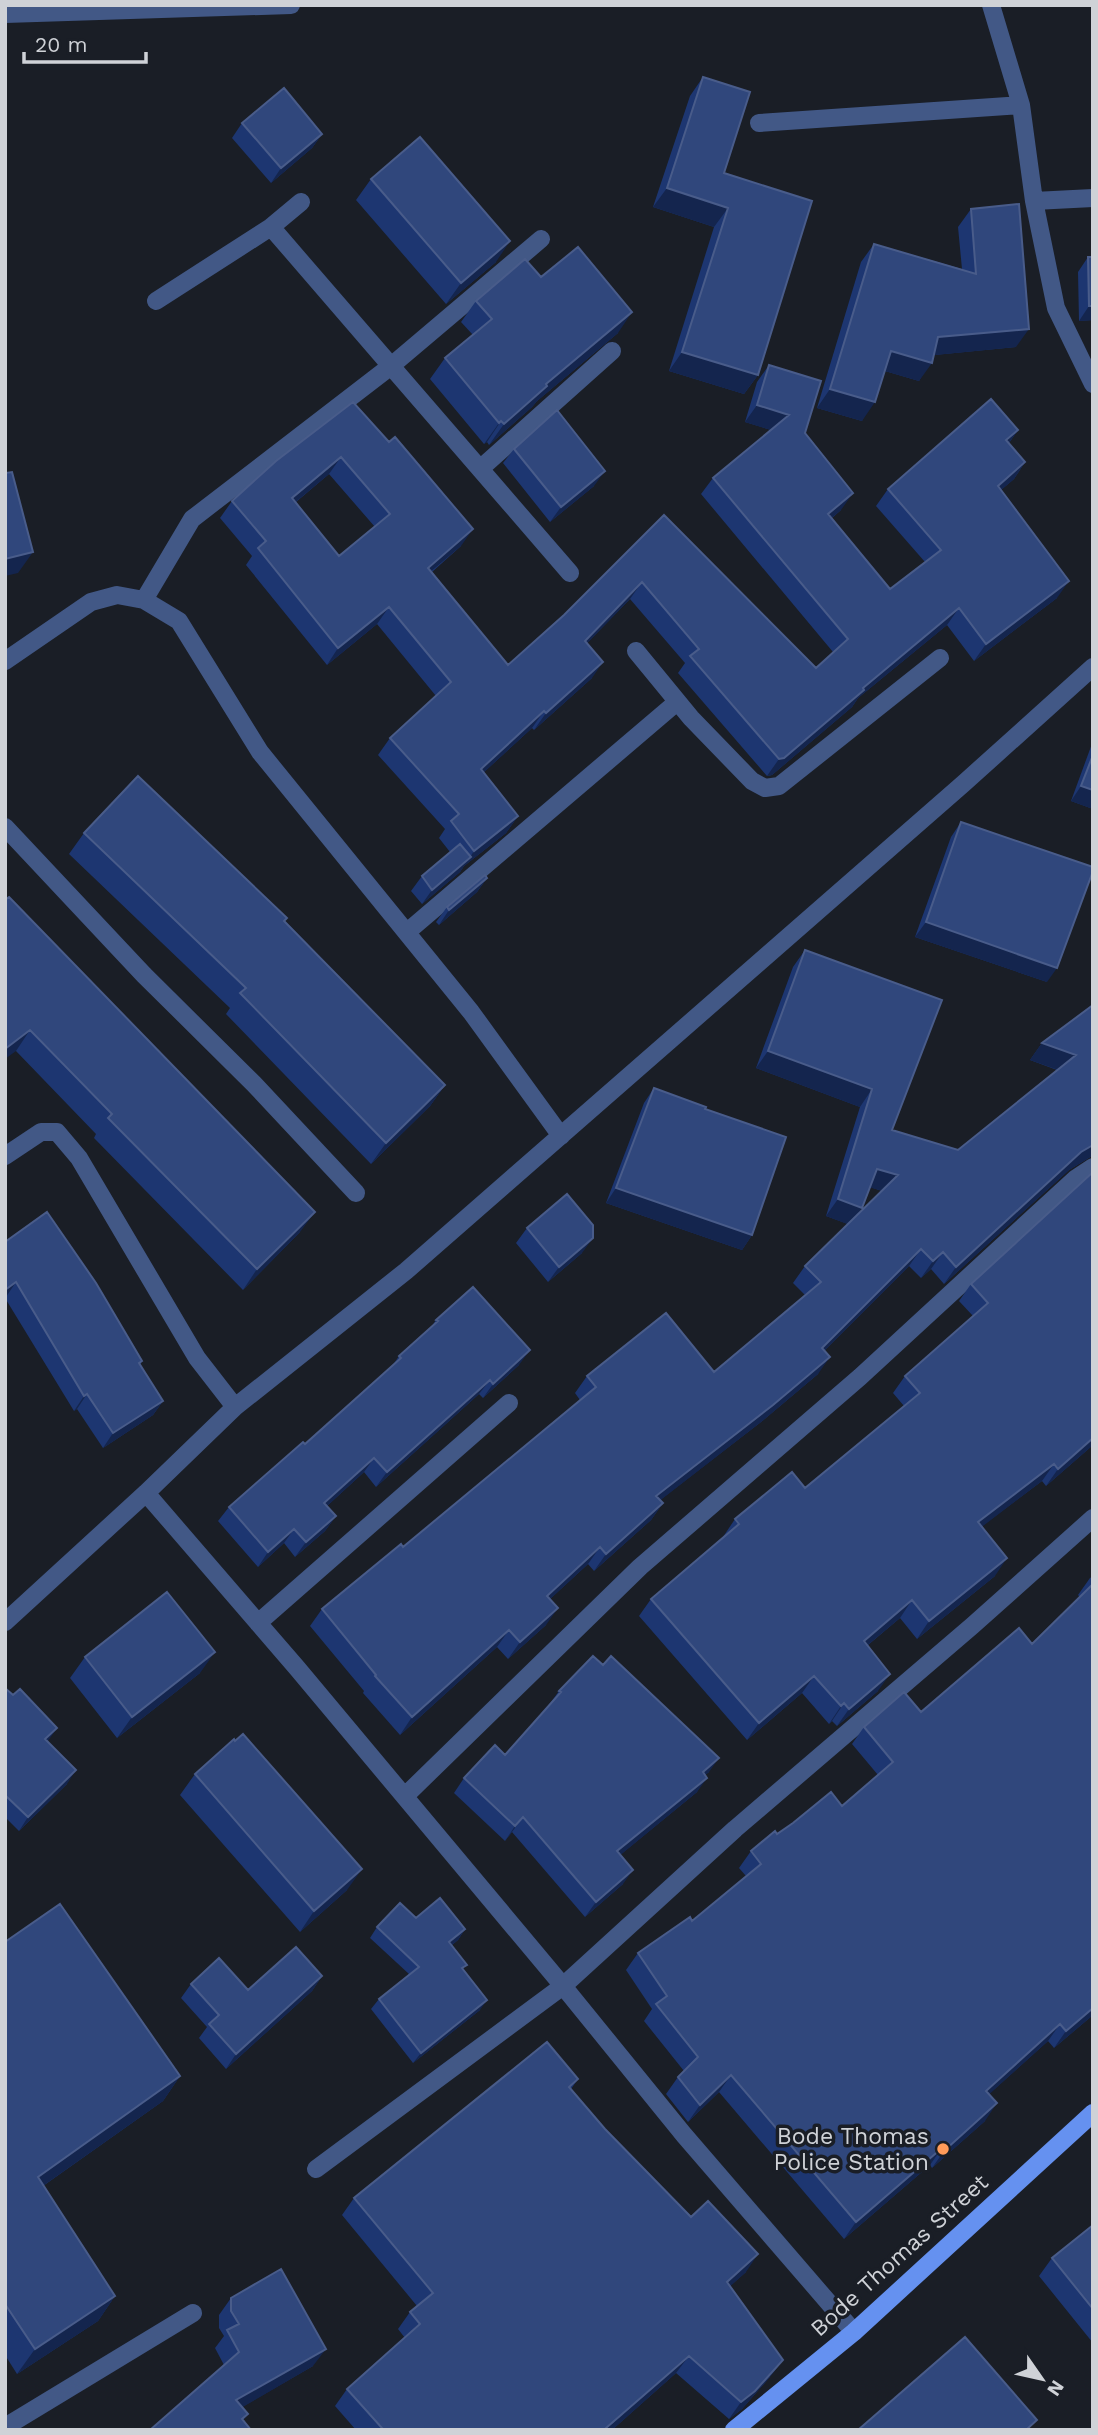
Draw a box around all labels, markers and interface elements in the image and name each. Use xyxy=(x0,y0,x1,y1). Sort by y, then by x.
scale bar xyxy=(24,21,147,65)
text: 20 m xyxy=(35,32,87,57)
place label: Bode Thomas Police Station xyxy=(773,2123,929,2176)
marker: Bode Thomas Police Station xyxy=(935,2141,951,2157)
street label: Bode Thomas Street xyxy=(805,2168,994,2342)
north arrow xyxy=(1007,2344,1077,2414)
text: N xyxy=(1042,2376,1069,2400)

